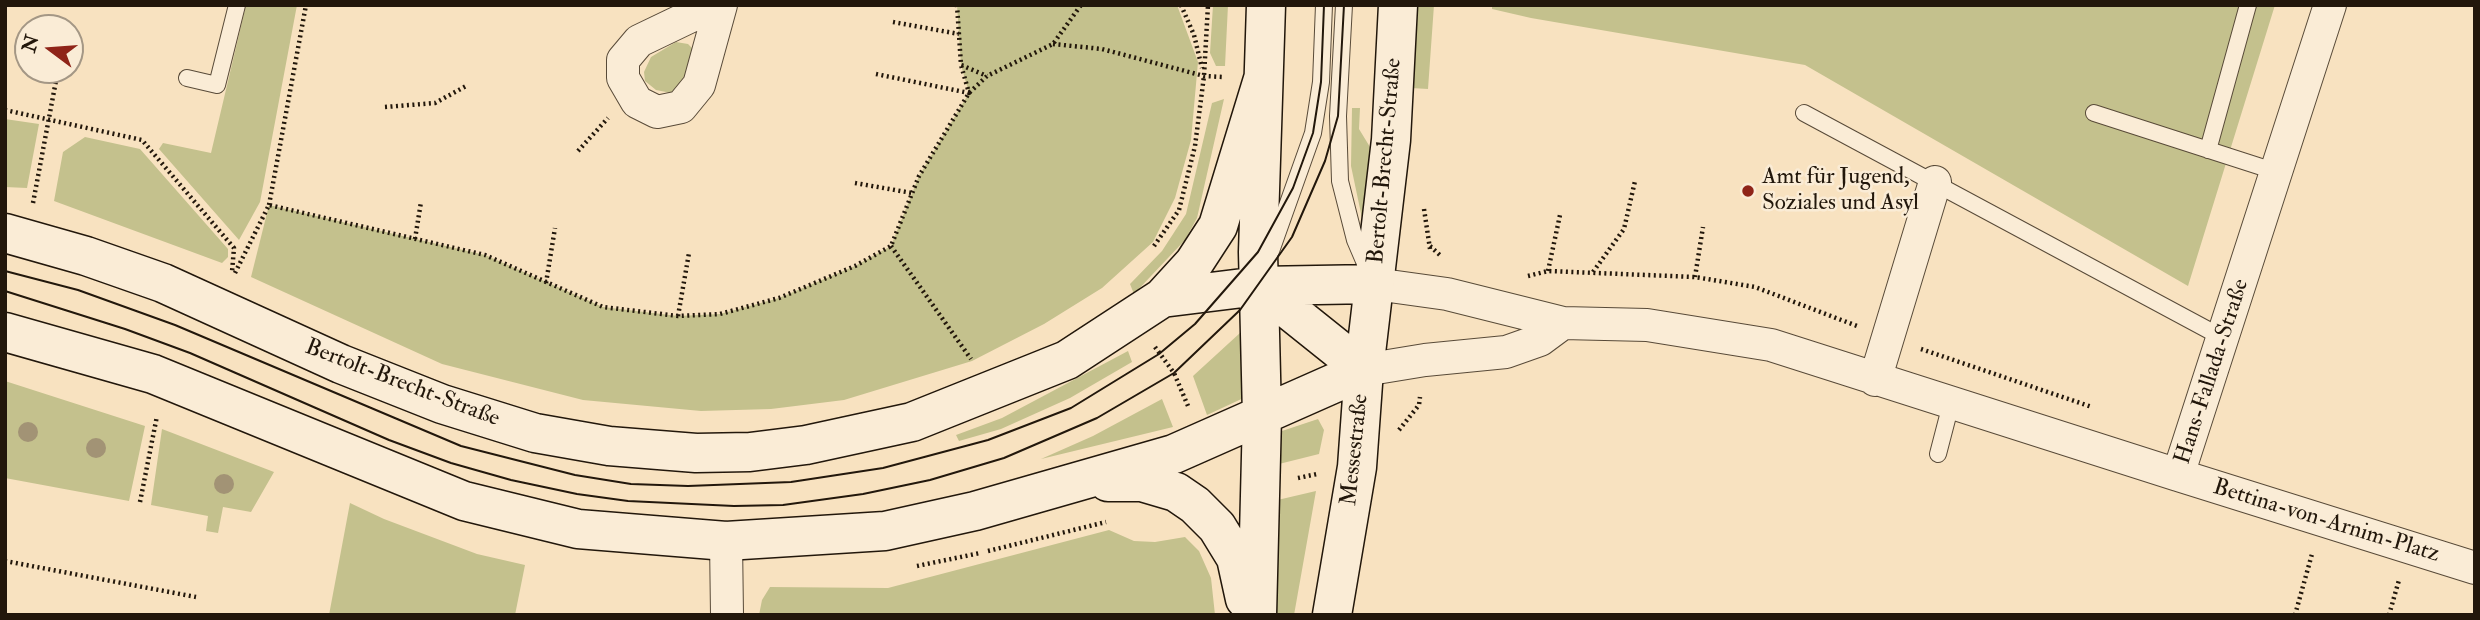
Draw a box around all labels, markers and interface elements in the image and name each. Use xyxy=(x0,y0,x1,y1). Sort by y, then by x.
north arrow xyxy=(14,14,84,84)
text: N xyxy=(17,32,45,55)
street label: Bertolt-Brecht-Straße xyxy=(1363,57,1409,265)
place label: Amt für Jugend, Soziales und Asyl xyxy=(1762,164,1919,218)
marker: Amt für Jugend, Soziales und Asyl xyxy=(1740,183,1756,199)
street label: Hans-Fallada-Straße xyxy=(2170,276,2256,468)
street label: Bertolt-Brecht-Straße xyxy=(301,334,503,434)
street label: Messestraße xyxy=(1336,393,1376,507)
street label: Bettina-von-Arnim-Platz xyxy=(2209,474,2443,570)

